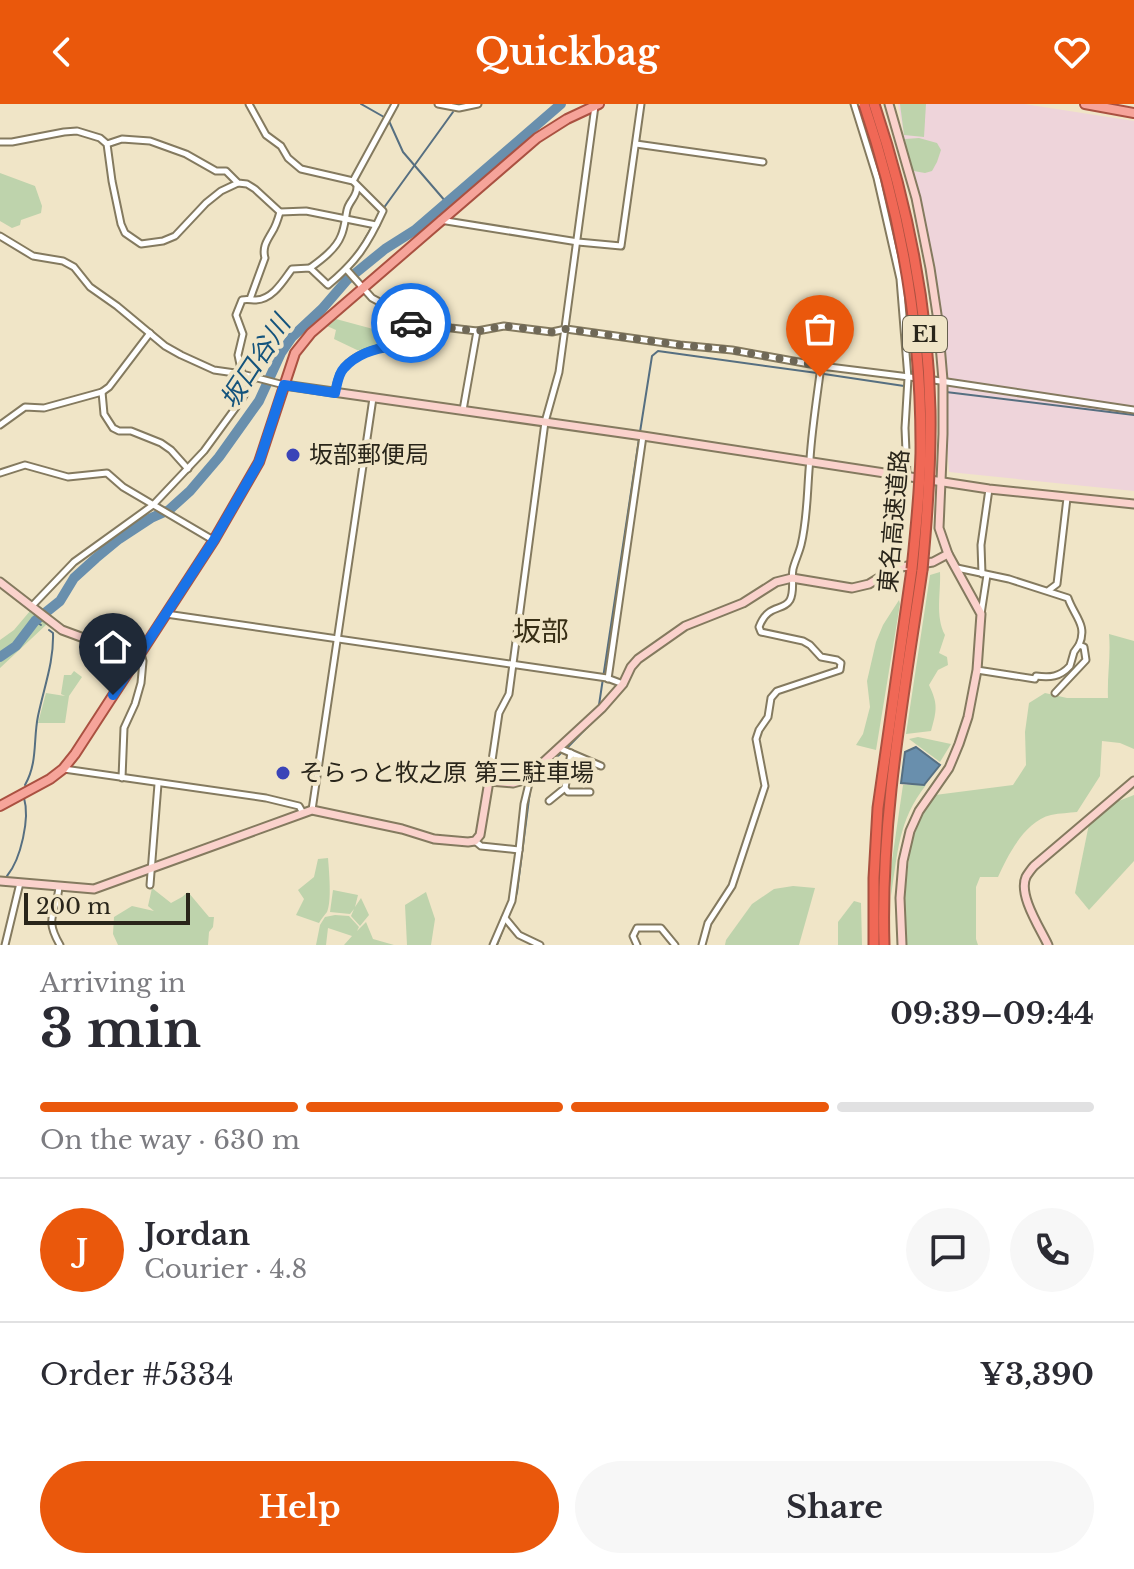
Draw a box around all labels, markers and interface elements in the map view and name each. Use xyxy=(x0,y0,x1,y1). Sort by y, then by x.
icon: back xyxy=(40,30,84,74)
text: Quickbag xyxy=(475,30,659,75)
icon: heart xyxy=(1050,30,1094,74)
courier xyxy=(371,283,451,363)
pin xyxy=(786,295,854,377)
icon: car xyxy=(389,301,433,345)
water label: 坂口谷川 xyxy=(213,307,298,414)
icon: bag xyxy=(798,307,842,351)
road number: E1 xyxy=(903,316,947,352)
place label: 坂部郵便局 xyxy=(309,440,429,469)
marker: 坂部郵便局 xyxy=(284,446,302,464)
street label: 東名高速道路 xyxy=(873,448,914,594)
pin xyxy=(79,613,147,695)
district label: 坂部 xyxy=(513,614,569,649)
icon: home xyxy=(91,625,135,669)
place label: そらっと牧之原 第三駐車場 xyxy=(299,758,594,787)
marker: そらっと牧之原 第三駐車場 xyxy=(274,764,292,782)
scale bar xyxy=(24,889,190,925)
text: 200 m xyxy=(36,893,111,920)
text: Arriving in xyxy=(40,967,186,999)
text: 09:39–09:44 xyxy=(890,995,1094,1032)
text: 3 min xyxy=(40,997,201,1061)
text: On the way · 630 m xyxy=(40,1124,300,1156)
button: chat xyxy=(906,1208,990,1292)
button: phone xyxy=(1010,1208,1094,1292)
text: Jordan xyxy=(144,1216,250,1253)
text: J xyxy=(76,1232,88,1269)
text: Courier · 4.8 xyxy=(144,1253,307,1285)
text: Order #5334 xyxy=(40,1356,234,1393)
text: ¥3,390 xyxy=(980,1356,1094,1393)
button: Help xyxy=(40,1461,559,1553)
button: Share xyxy=(575,1461,1094,1553)

